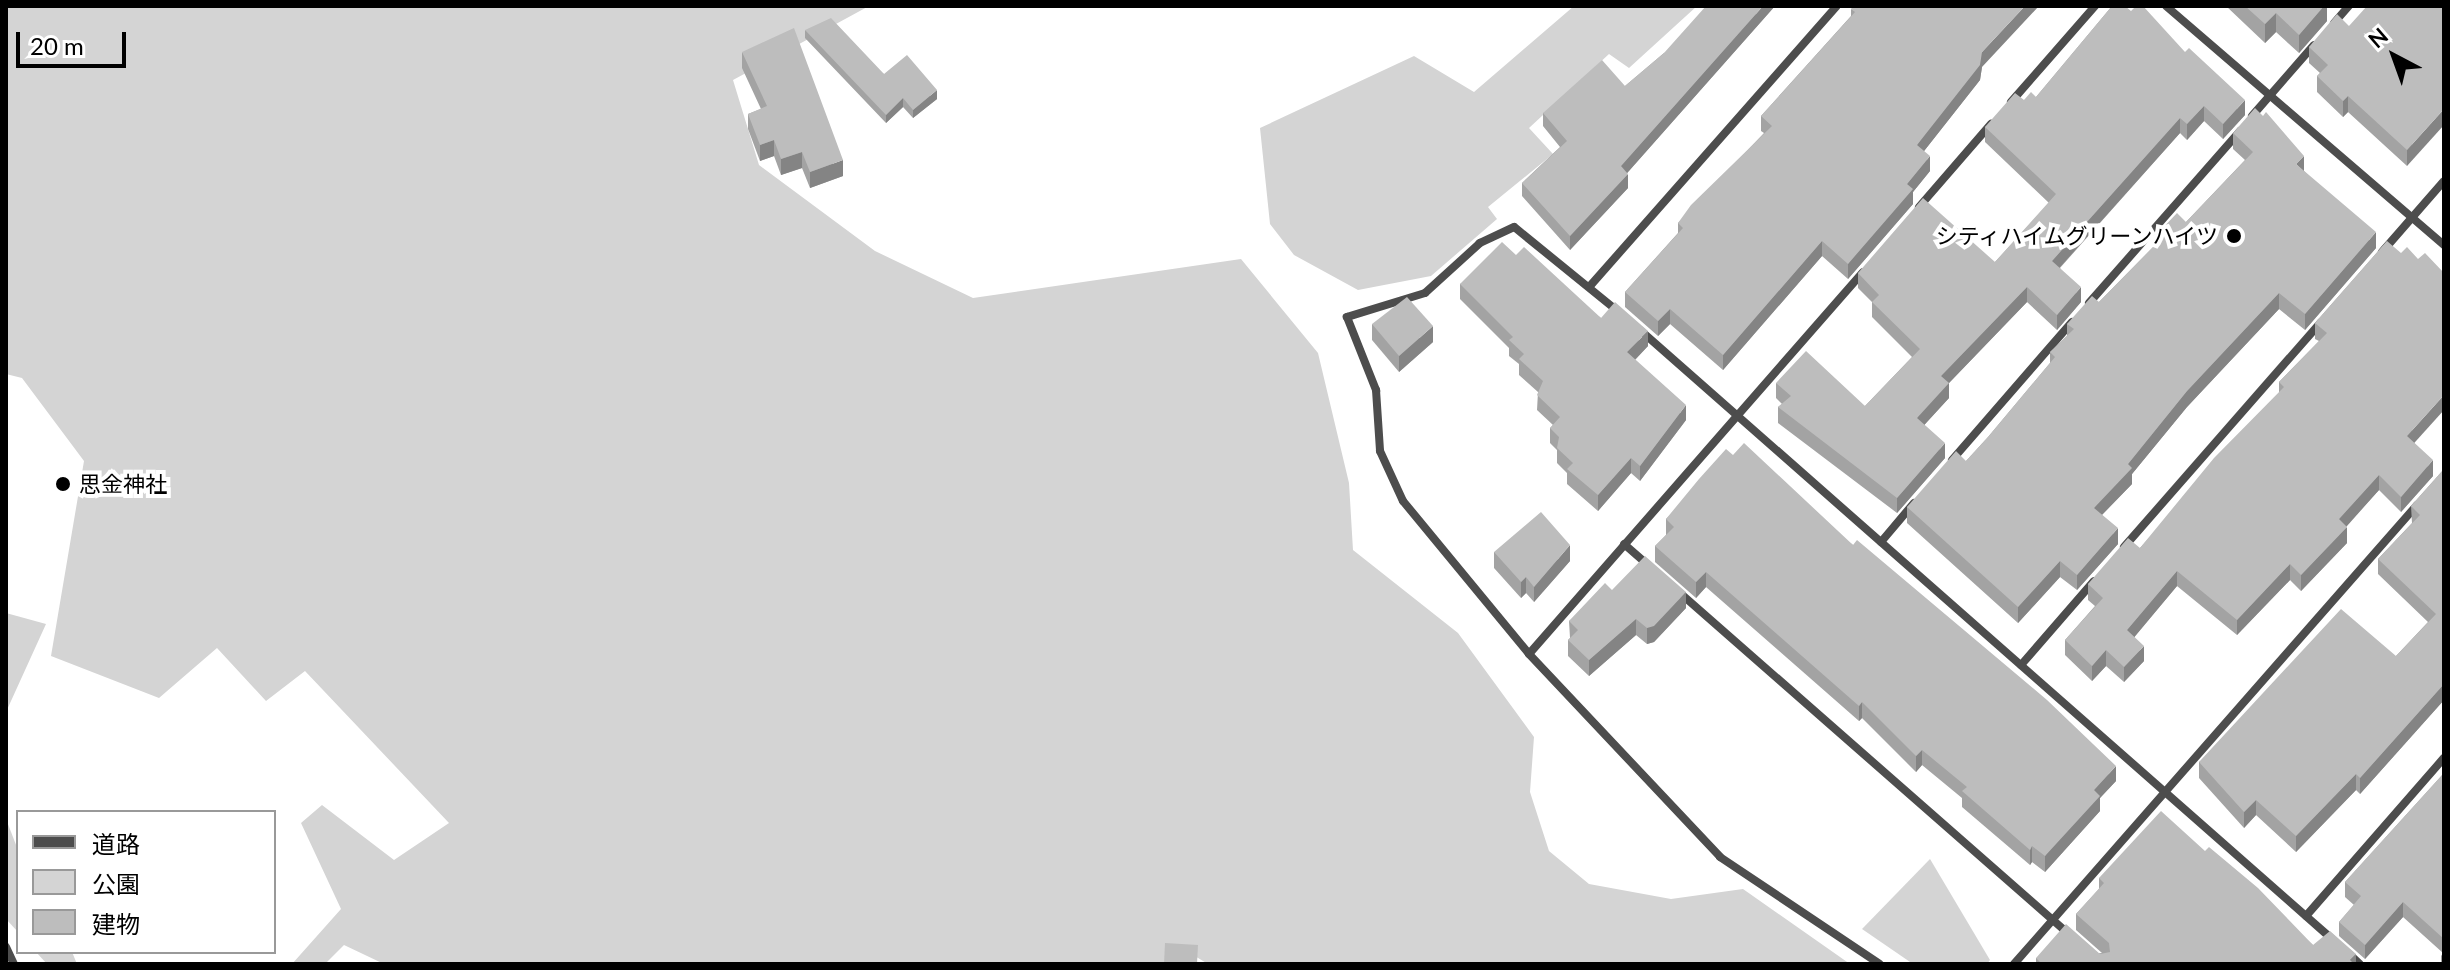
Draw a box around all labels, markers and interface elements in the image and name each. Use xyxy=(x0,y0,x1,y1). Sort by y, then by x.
scale bar xyxy=(20,16,130,66)
north arrow xyxy=(2354,16,2434,96)
text: N xyxy=(2363,22,2393,53)
text: 20 m xyxy=(30,31,84,60)
place label: シティハイムグリーンハイツ xyxy=(1932,223,2218,249)
marker: シティハイムグリーンハイツ xyxy=(2225,227,2243,245)
place label: 思金神社 xyxy=(79,471,167,497)
marker: 思金神社 xyxy=(54,475,72,493)
legend xyxy=(16,810,276,954)
text: 道路 xyxy=(92,829,140,858)
text: 公園 xyxy=(92,869,140,898)
text: 建物 xyxy=(92,909,140,938)

